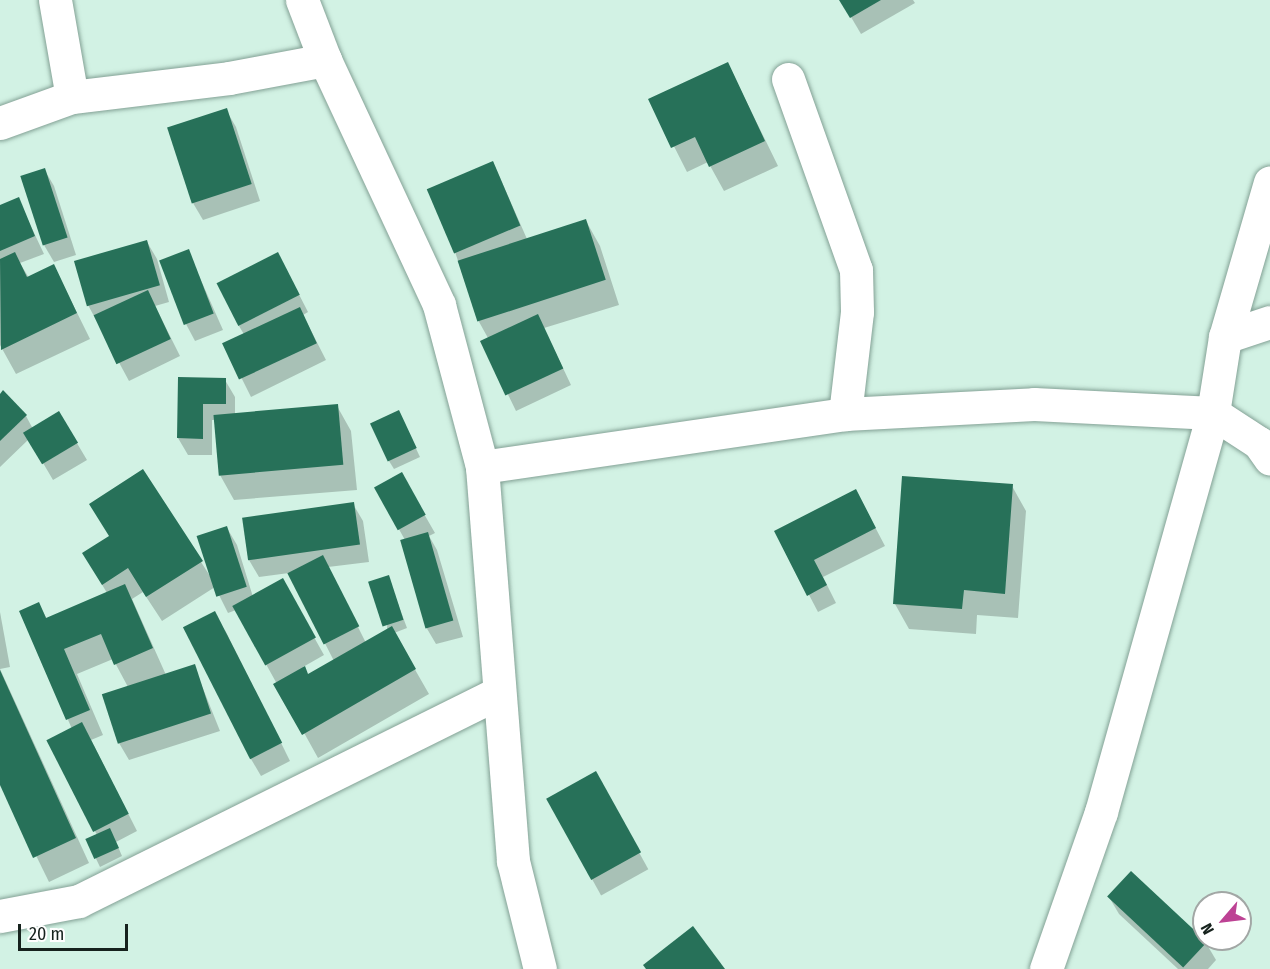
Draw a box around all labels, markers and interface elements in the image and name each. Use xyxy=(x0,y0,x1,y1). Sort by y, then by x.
north arrow xyxy=(1192,891,1252,951)
scale bar xyxy=(21,912,130,950)
text: N xyxy=(1197,920,1218,937)
text: 20 m xyxy=(29,923,64,945)

